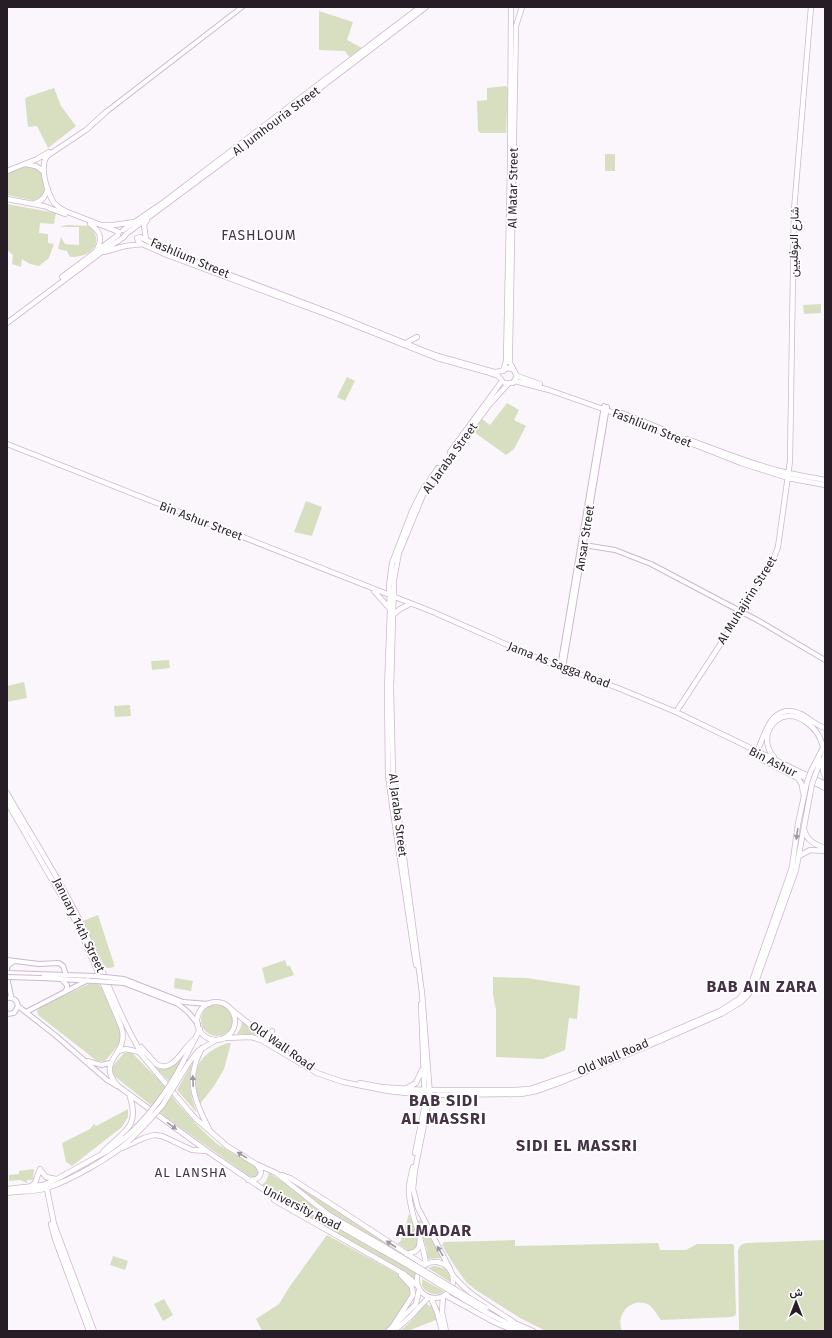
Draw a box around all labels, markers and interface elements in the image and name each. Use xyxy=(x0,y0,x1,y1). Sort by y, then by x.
street label: Al Jumhouria Street xyxy=(230,83,323,158)
street label: Al Matar Street xyxy=(505,147,521,228)
street label: شارع النوفليين xyxy=(786,207,804,277)
district label: FASHLOUM xyxy=(221,227,297,244)
street label: Fashlium Street xyxy=(149,235,232,281)
street label: Fashlium Street xyxy=(610,406,694,450)
street label: Al Jaraba Street xyxy=(420,419,481,496)
street label: Bin Ashur Street xyxy=(158,499,245,543)
street label: Ansar Street xyxy=(573,504,597,572)
street label: Al Muhajirin Street xyxy=(714,553,780,646)
street label: Jama As Sagga Road xyxy=(506,639,612,691)
street label: Bin Ashur xyxy=(747,744,800,780)
street label: Al Jaraba Street xyxy=(386,773,410,858)
one-way arrow xyxy=(794,828,800,840)
street label: January 14th Street xyxy=(50,876,108,975)
district label: BAB AIN ZARA xyxy=(707,977,817,996)
street label: Old Wall Road xyxy=(247,1018,317,1074)
street label: Old Wall Road xyxy=(575,1036,651,1078)
one-way arrow xyxy=(190,1074,196,1087)
district label: BAB SIDI AL MASSRI xyxy=(400,1091,487,1128)
one-way arrow xyxy=(166,1121,177,1130)
district label: SIDI EL MASSRI xyxy=(516,1136,638,1155)
one-way arrow xyxy=(236,1152,248,1159)
district label: AL LANSHA xyxy=(155,1165,227,1180)
street label: University Road xyxy=(261,1183,343,1233)
district label: ALMADAR xyxy=(395,1221,472,1240)
one-way arrow xyxy=(386,1240,396,1248)
one-way arrow xyxy=(437,1245,444,1257)
north arrow xyxy=(776,1282,816,1322)
text: ش xyxy=(789,1286,803,1299)

